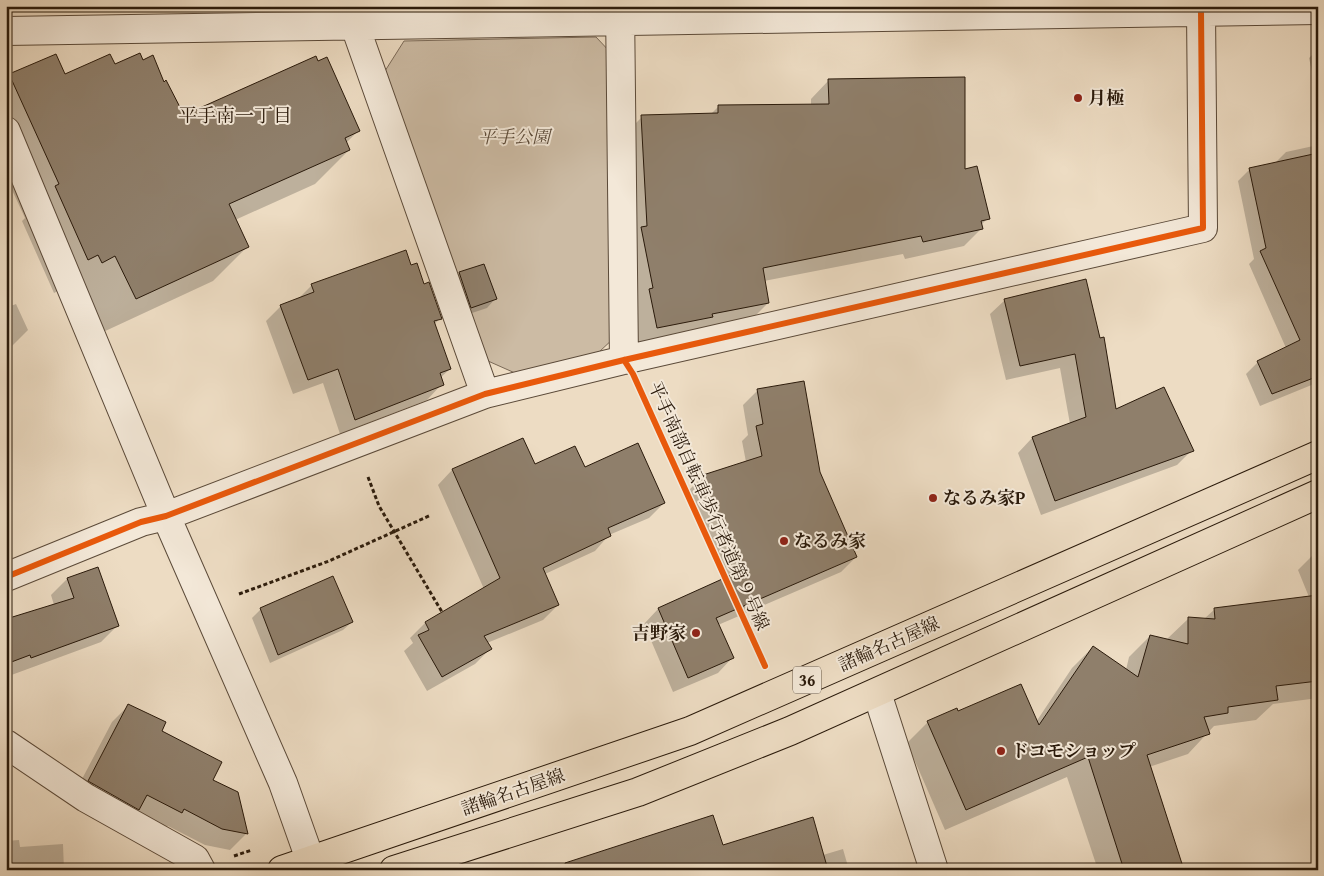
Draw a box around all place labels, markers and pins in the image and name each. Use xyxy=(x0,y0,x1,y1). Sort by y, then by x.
place label: 月極 xyxy=(1088,84,1124,111)
marker: 月極 xyxy=(1072,92,1084,104)
place label: なるみ家P xyxy=(943,484,1025,511)
marker: なるみ家P xyxy=(927,492,939,504)
place label: なるみ家 xyxy=(794,527,866,554)
marker: なるみ家 xyxy=(778,535,790,547)
place label: 吉野家 xyxy=(632,619,686,646)
marker: 吉野家 xyxy=(690,627,702,639)
place label: ドコモショップ xyxy=(1011,737,1136,764)
marker: ドコモショップ xyxy=(995,745,1007,757)

